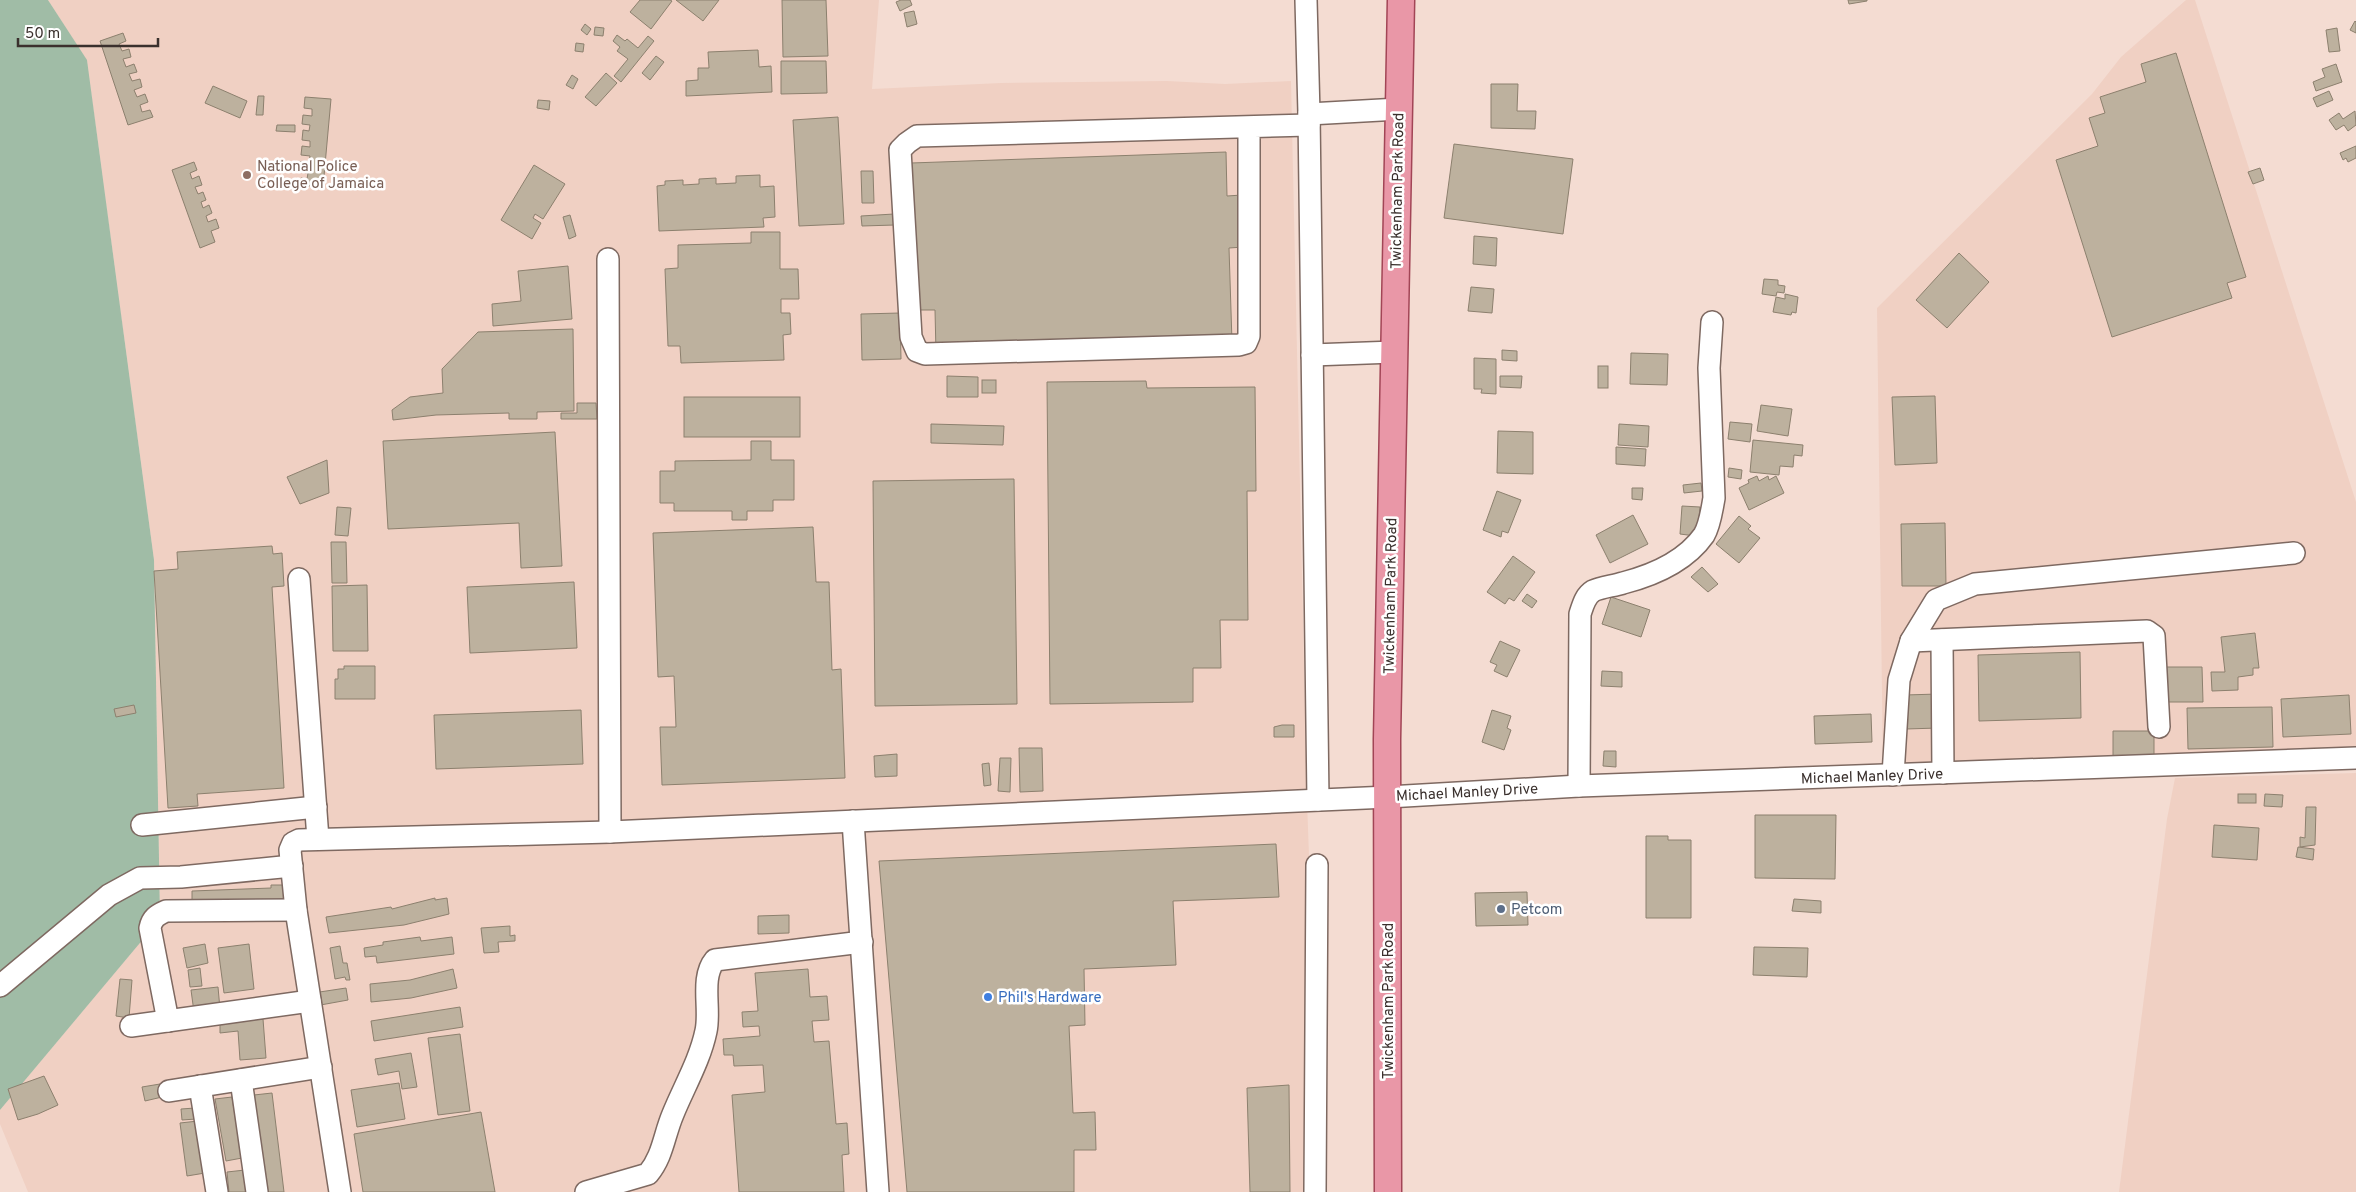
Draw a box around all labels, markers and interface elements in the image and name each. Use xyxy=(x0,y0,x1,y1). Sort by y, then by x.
scale bar xyxy=(18,15,158,47)
text: 50 m xyxy=(25,25,60,44)
street label: Twickenham Park Road xyxy=(1388,113,1409,269)
place label: National Police College of Jamaica xyxy=(257,158,384,194)
marker: National Police College of Jamaica xyxy=(241,169,253,181)
street label: Twickenham Park Road xyxy=(1381,518,1402,674)
street label: Michael Manley Drive xyxy=(1801,766,1944,789)
street label: Michael Manley Drive xyxy=(1395,780,1539,807)
place label: Petcom xyxy=(1511,901,1563,920)
marker: Petcom xyxy=(1495,903,1507,915)
street label: Twickenham Park Road xyxy=(1380,923,1399,1079)
place label: Phil's Hardware xyxy=(998,989,1102,1008)
marker: Phil's Hardware xyxy=(982,991,994,1003)

